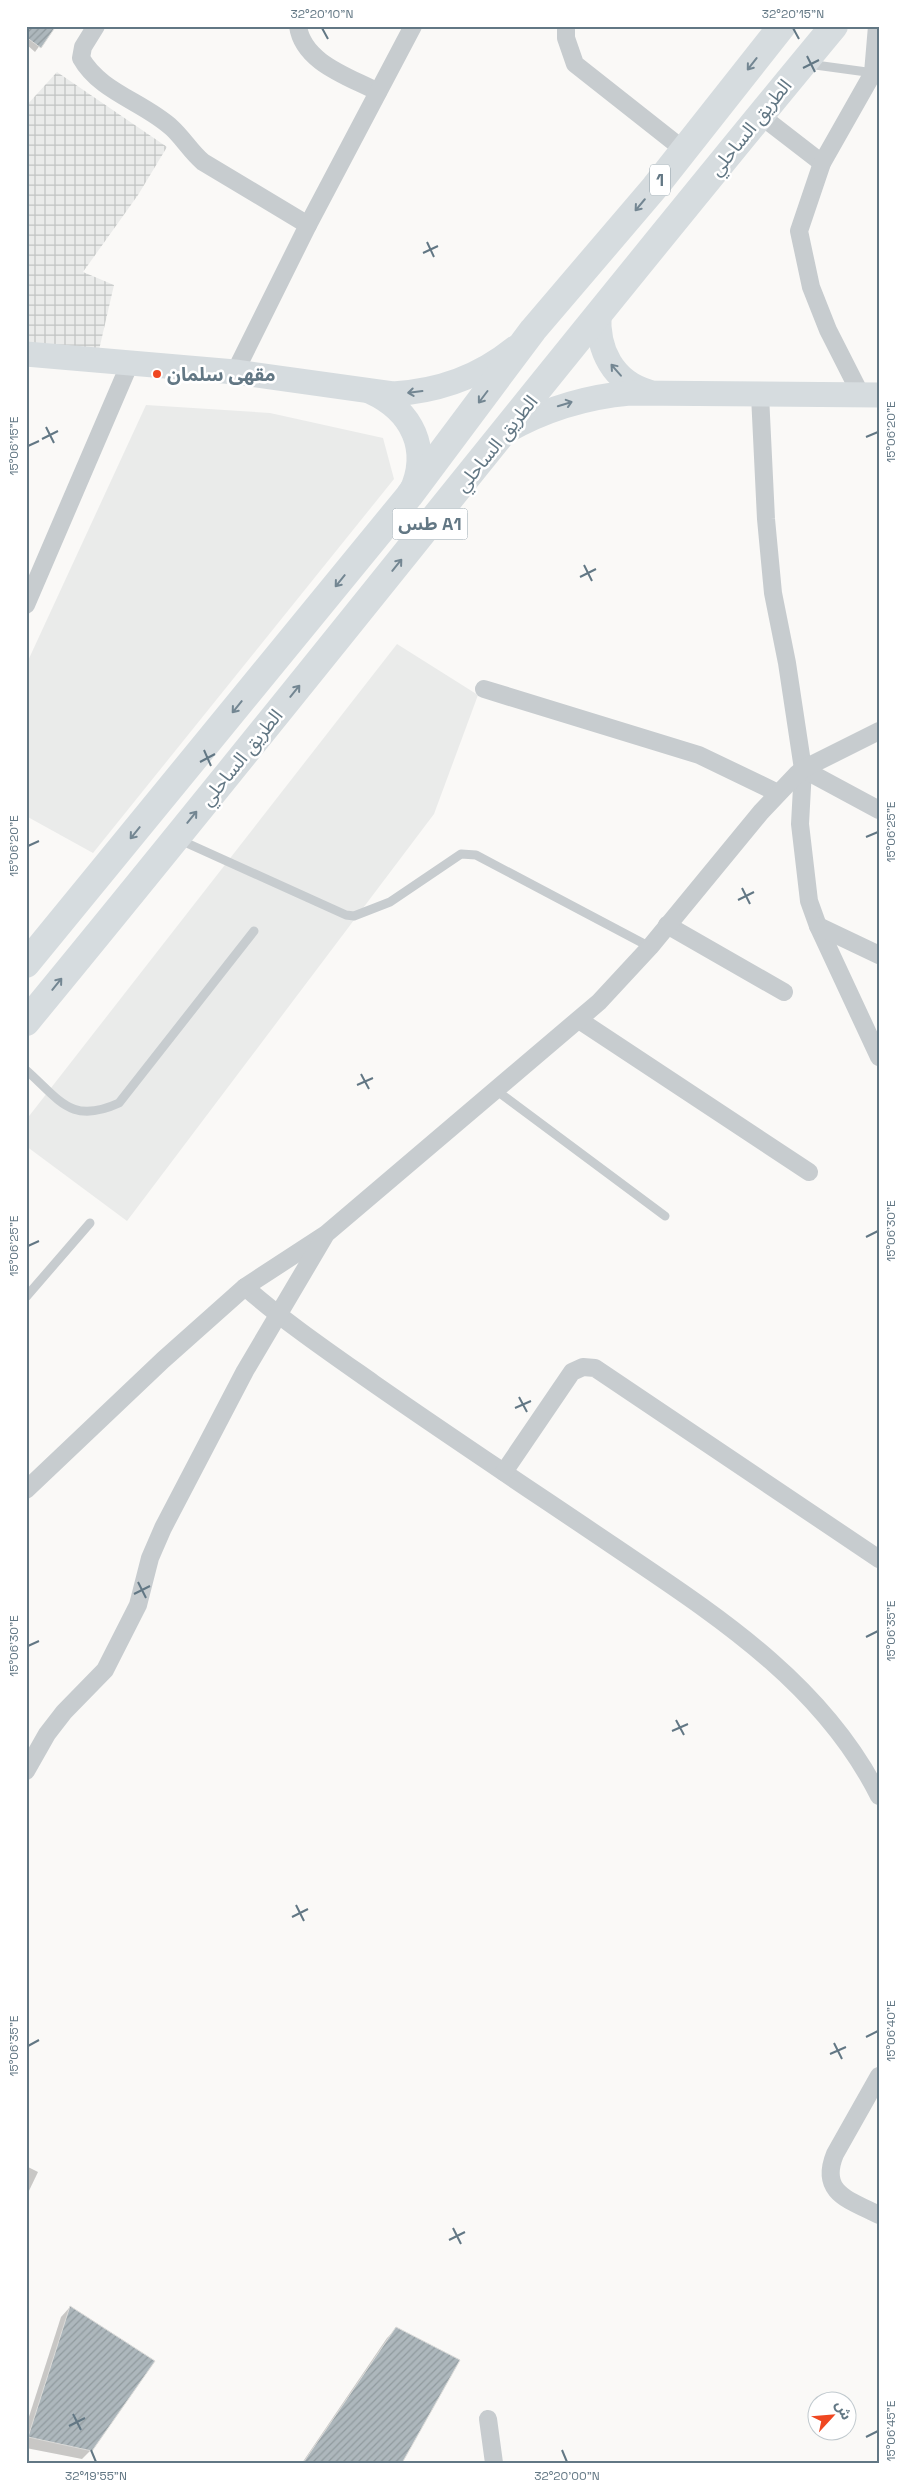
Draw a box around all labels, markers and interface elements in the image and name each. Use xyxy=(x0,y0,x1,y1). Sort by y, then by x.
text: 32°20'10"N xyxy=(291,6,353,22)
text: 32°20'15"N xyxy=(762,6,824,22)
one-way arrow xyxy=(747,58,758,71)
street label: الطريق الساحلي xyxy=(704,74,799,182)
road number: 1 xyxy=(650,164,670,196)
one-way arrow xyxy=(634,198,645,211)
place label: مقهى سلمان xyxy=(167,362,276,387)
one-way arrow xyxy=(610,364,621,377)
marker: مقهى سلمان xyxy=(151,368,163,380)
one-way arrow xyxy=(407,387,423,397)
street label: الطريق الساحلي xyxy=(450,390,545,498)
one-way arrow xyxy=(478,390,488,404)
one-way arrow xyxy=(557,399,573,409)
text: 15°06'20"E xyxy=(883,401,899,463)
text: 15°06'15"E xyxy=(6,416,22,475)
road number: طس A1 xyxy=(392,508,468,540)
one-way arrow xyxy=(392,559,403,572)
one-way arrow xyxy=(334,574,345,587)
one-way arrow xyxy=(289,685,300,698)
one-way arrow xyxy=(232,700,243,713)
street label: الطريق الساحلي xyxy=(195,704,290,812)
text: 15°06'25"E xyxy=(883,801,899,863)
one-way arrow xyxy=(187,811,198,824)
text: 15°06'20"E xyxy=(6,815,22,877)
one-way arrow xyxy=(129,826,140,839)
one-way arrow xyxy=(52,978,63,991)
text: 15°06'30"E xyxy=(883,1200,899,1262)
text: 15°06'25"E xyxy=(6,1215,22,1277)
text: 15°06'35"E xyxy=(883,1600,899,1662)
text: 15°06'30"E xyxy=(6,1615,22,1677)
text: 15°06'40"E xyxy=(883,2000,899,2062)
text: 15°06'35"E xyxy=(6,2015,22,2077)
north arrow xyxy=(808,2392,858,2442)
text: ش xyxy=(831,2398,856,2423)
text: 15°06'45"E xyxy=(883,2400,899,2461)
text: 32°19'55"N xyxy=(65,2468,127,2484)
text: 32°20'00"N xyxy=(534,2468,600,2484)

